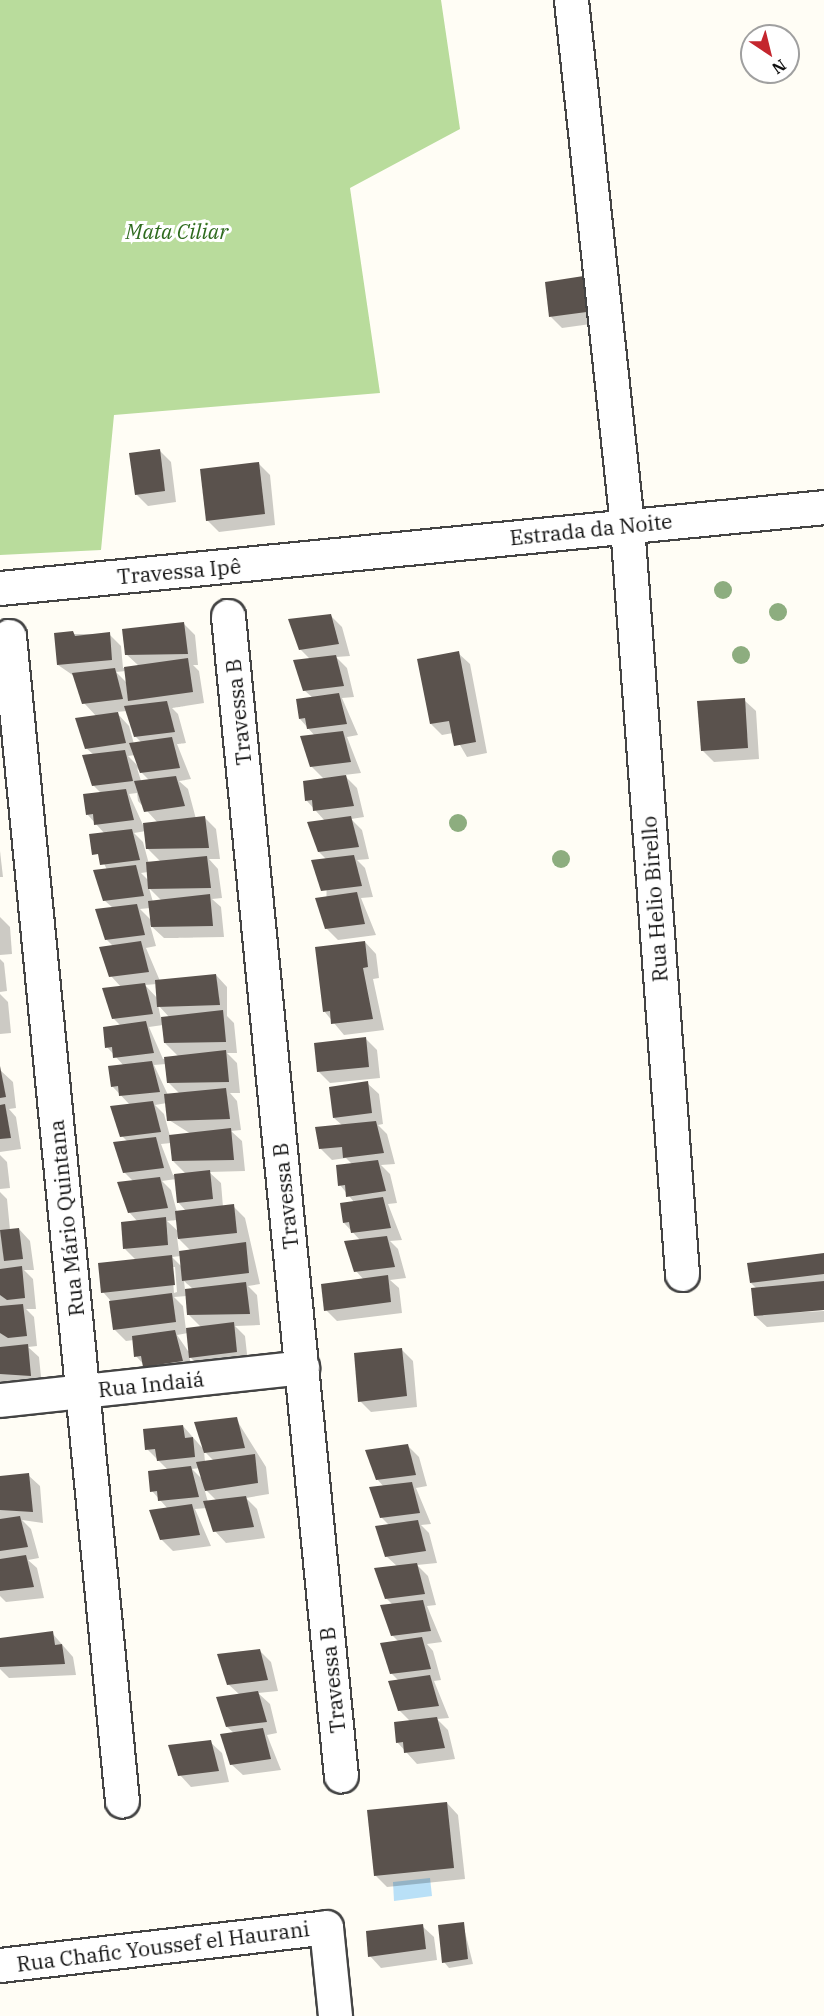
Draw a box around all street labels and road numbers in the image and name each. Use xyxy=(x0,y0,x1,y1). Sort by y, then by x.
street label: Estrada da Noite xyxy=(508,508,674,550)
street label: Travessa Ipê xyxy=(116,553,242,589)
street label: Travessa B xyxy=(220,658,256,766)
street label: Rua Helio Birello xyxy=(636,815,672,983)
street label: Rua Mário Quintana xyxy=(43,1118,89,1318)
street label: Travessa B xyxy=(267,1142,303,1250)
street label: Rua Indaiá xyxy=(97,1366,205,1402)
street label: Travessa B xyxy=(314,1626,350,1734)
street label: Rua Chafic Youssef el Haurani xyxy=(15,1916,311,1976)

